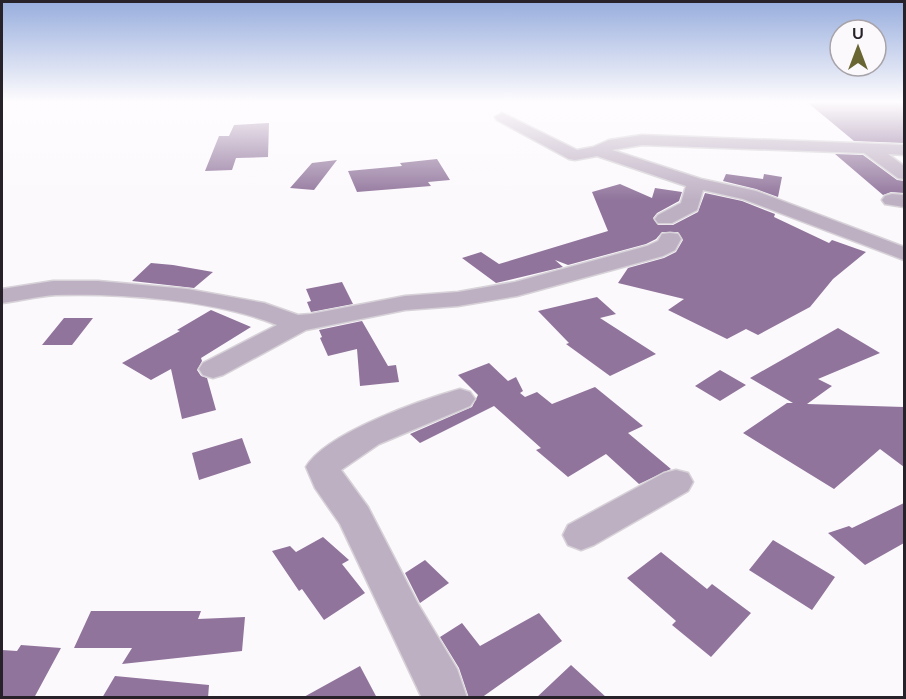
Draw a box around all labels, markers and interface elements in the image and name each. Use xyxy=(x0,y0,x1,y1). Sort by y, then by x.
north arrow xyxy=(828,18,888,78)
text: U xyxy=(852,23,864,42)

